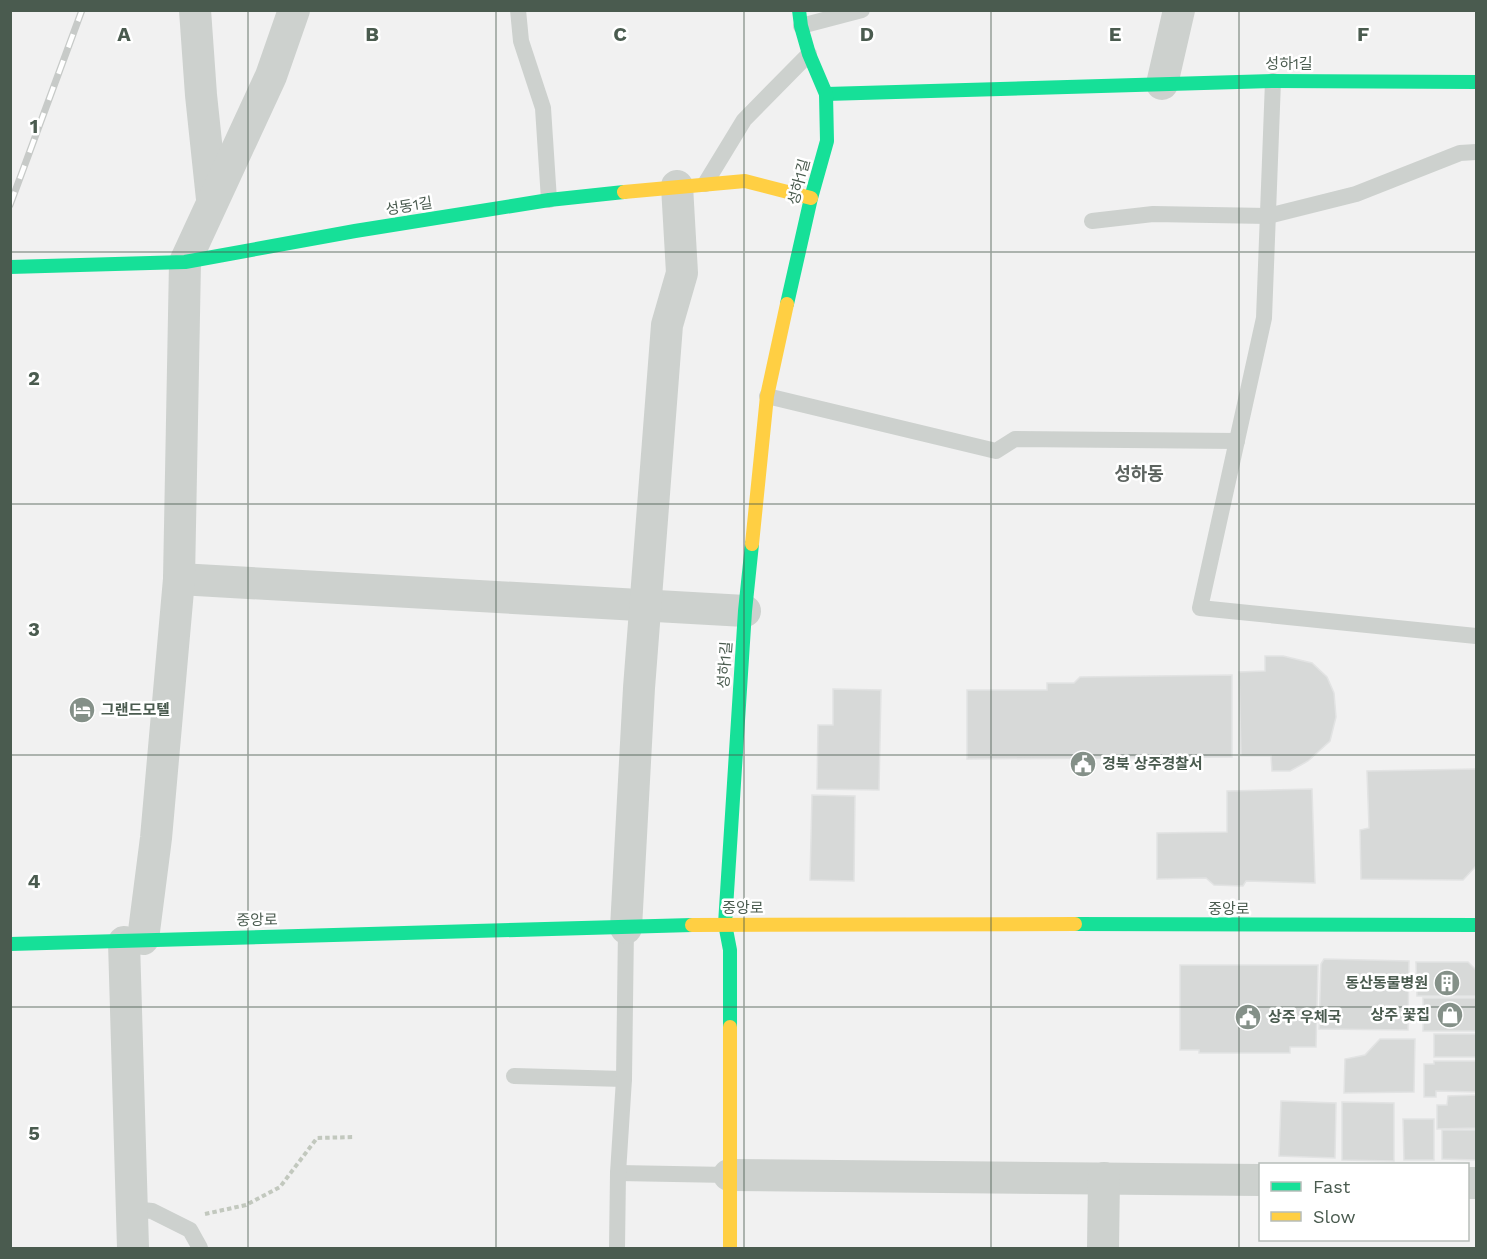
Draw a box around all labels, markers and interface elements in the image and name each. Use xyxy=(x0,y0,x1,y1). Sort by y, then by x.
text: A xyxy=(117,22,131,46)
text: B xyxy=(365,22,379,46)
text: C xyxy=(613,22,627,46)
text: D xyxy=(860,22,874,46)
text: E xyxy=(1109,22,1121,46)
text: F xyxy=(1357,22,1369,46)
street label: 성하1길 xyxy=(1265,55,1313,73)
text: 1 xyxy=(30,114,38,138)
street label: 성하1길 xyxy=(784,157,814,207)
street label: 성동1길 xyxy=(384,193,434,219)
text: 2 xyxy=(28,366,40,390)
district label: 성하동 xyxy=(1114,463,1164,484)
text: 3 xyxy=(28,617,40,641)
street label: 성하1길 xyxy=(714,641,736,689)
hotel icon: 그랜드모텔 xyxy=(67,695,97,725)
place label: 그랜드모텔 xyxy=(101,701,170,719)
public building icon: 경북 상주경찰서 xyxy=(1068,749,1098,779)
place label: 경북 상주경찰서 xyxy=(1102,755,1203,773)
text: 4 xyxy=(28,869,41,893)
street label: 중앙로 xyxy=(722,899,764,917)
street label: 중앙로 xyxy=(1208,900,1250,918)
street label: 중앙로 xyxy=(236,911,278,929)
building icon: 동산동물병원 xyxy=(1432,968,1462,998)
place label: 동산동물병원 xyxy=(1345,974,1428,992)
shop icon: 상주 꽃집 xyxy=(1435,1000,1465,1030)
public building icon: 상주 우체국 xyxy=(1233,1002,1263,1032)
place label: 상주 꽃집 xyxy=(1371,1006,1430,1024)
place label: 상주 우체국 xyxy=(1268,1008,1341,1026)
text: 5 xyxy=(28,1121,40,1145)
legend xyxy=(1259,1163,1469,1241)
text: Fast xyxy=(1313,1176,1351,1197)
text: Slow xyxy=(1313,1206,1356,1227)

